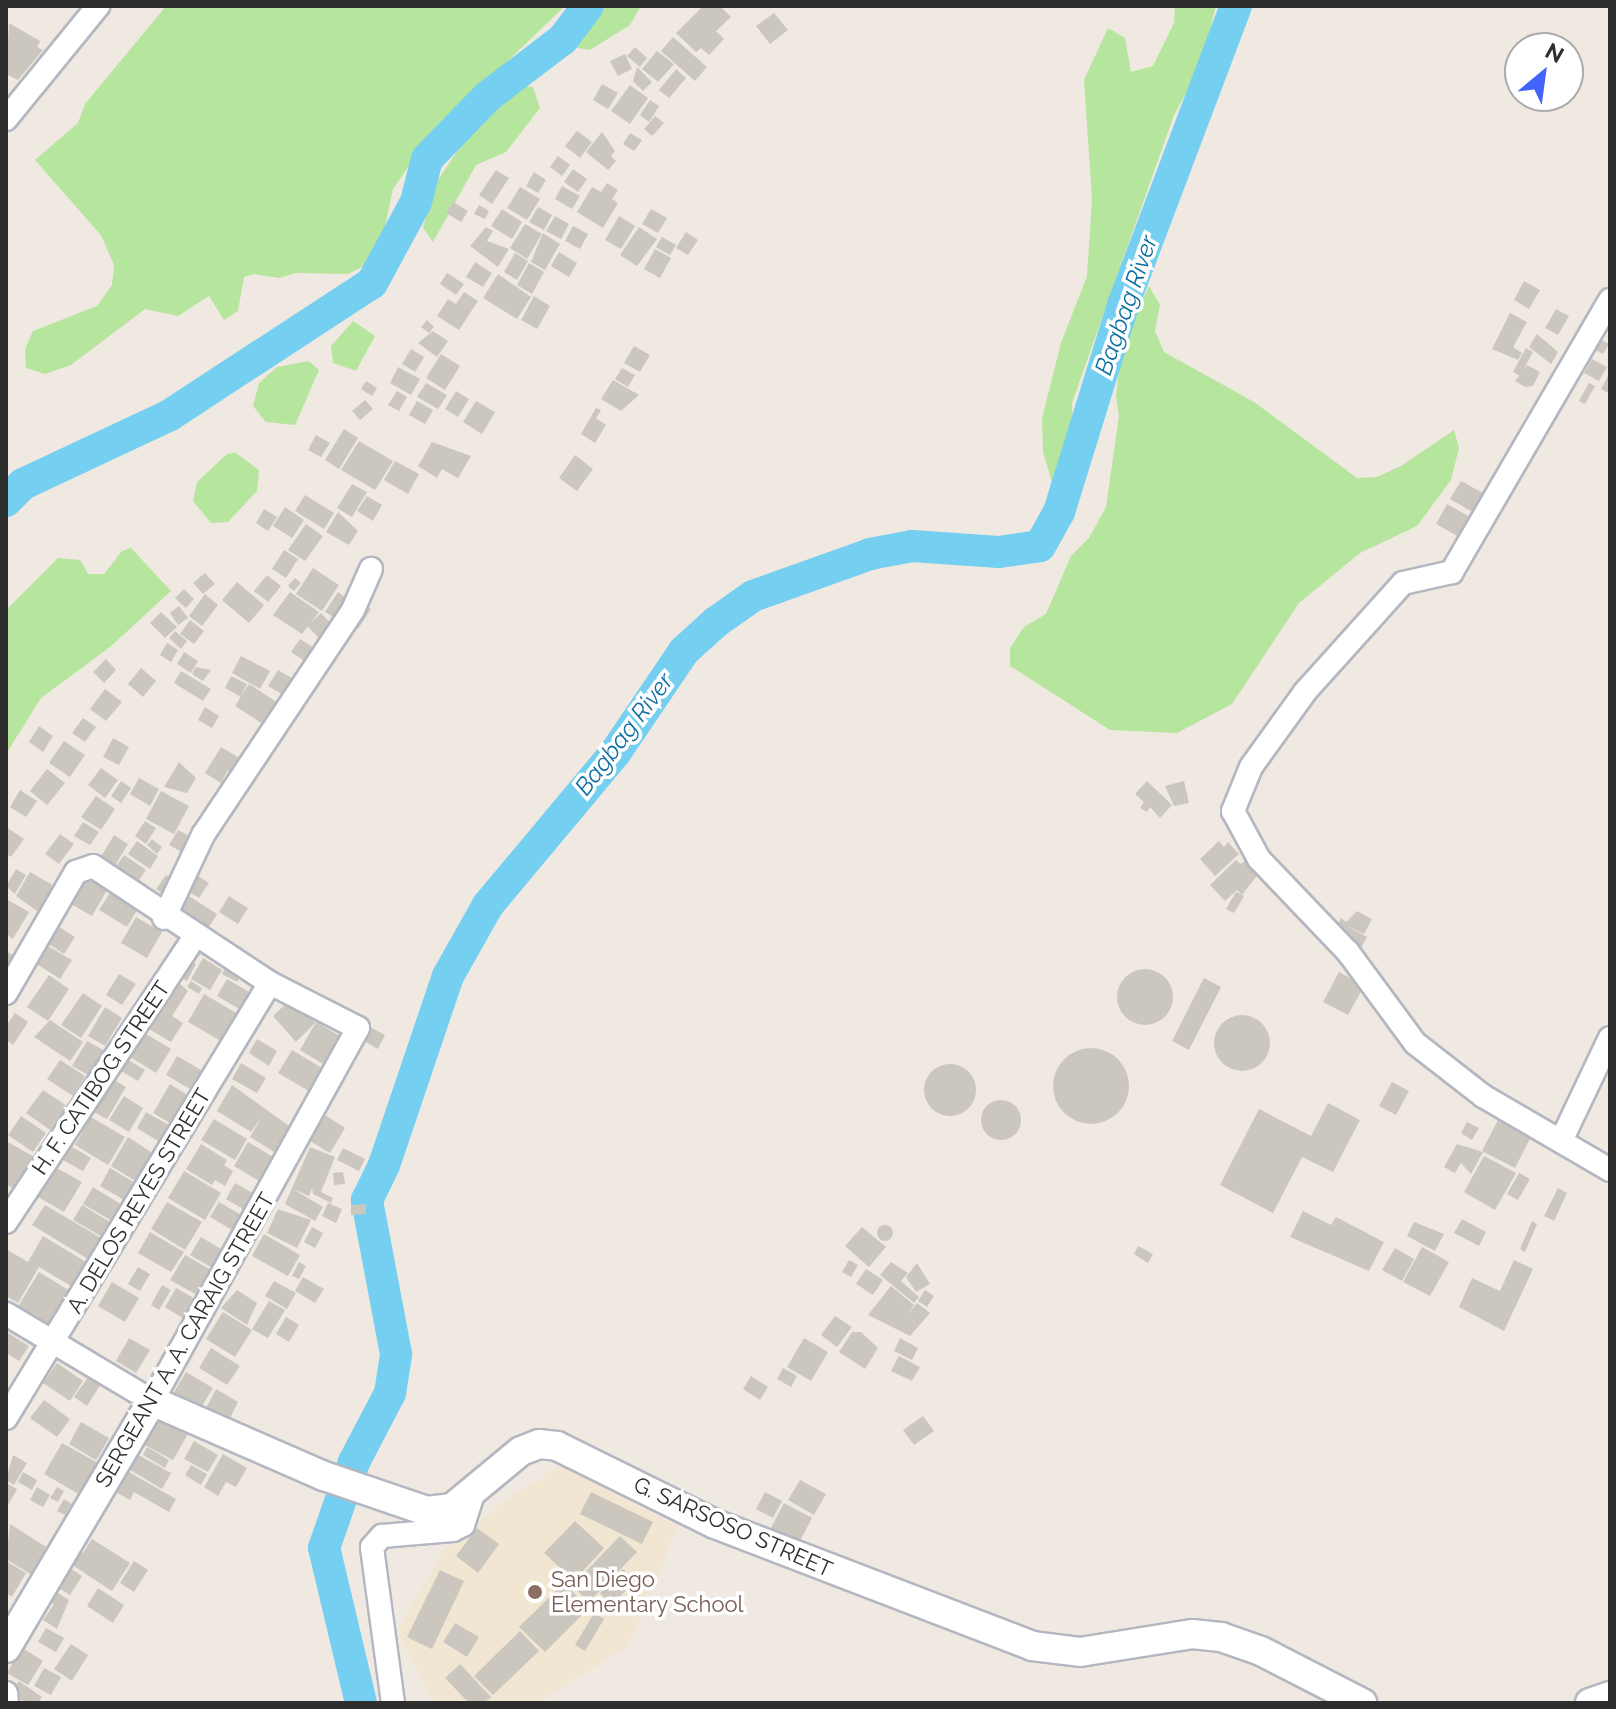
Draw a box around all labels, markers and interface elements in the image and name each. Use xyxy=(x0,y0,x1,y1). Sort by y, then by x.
north arrow xyxy=(1504,32,1584,112)
text: N xyxy=(1541,37,1568,68)
water label: Bagbag River xyxy=(1089,232,1163,378)
water label: Bagbag River xyxy=(569,667,679,801)
street label: H. F. CATIBOG STREET xyxy=(26,976,176,1180)
street label: A. DELOS REYES STREET xyxy=(61,1084,217,1318)
street label: SERGEANT A. A. CARAIG STREET xyxy=(89,1187,281,1493)
street label: G. SARSOSO STREET xyxy=(630,1471,836,1583)
place label: San Diego Elementary School xyxy=(551,1566,744,1618)
marker: San Diego Elementary School xyxy=(526,1583,544,1601)

